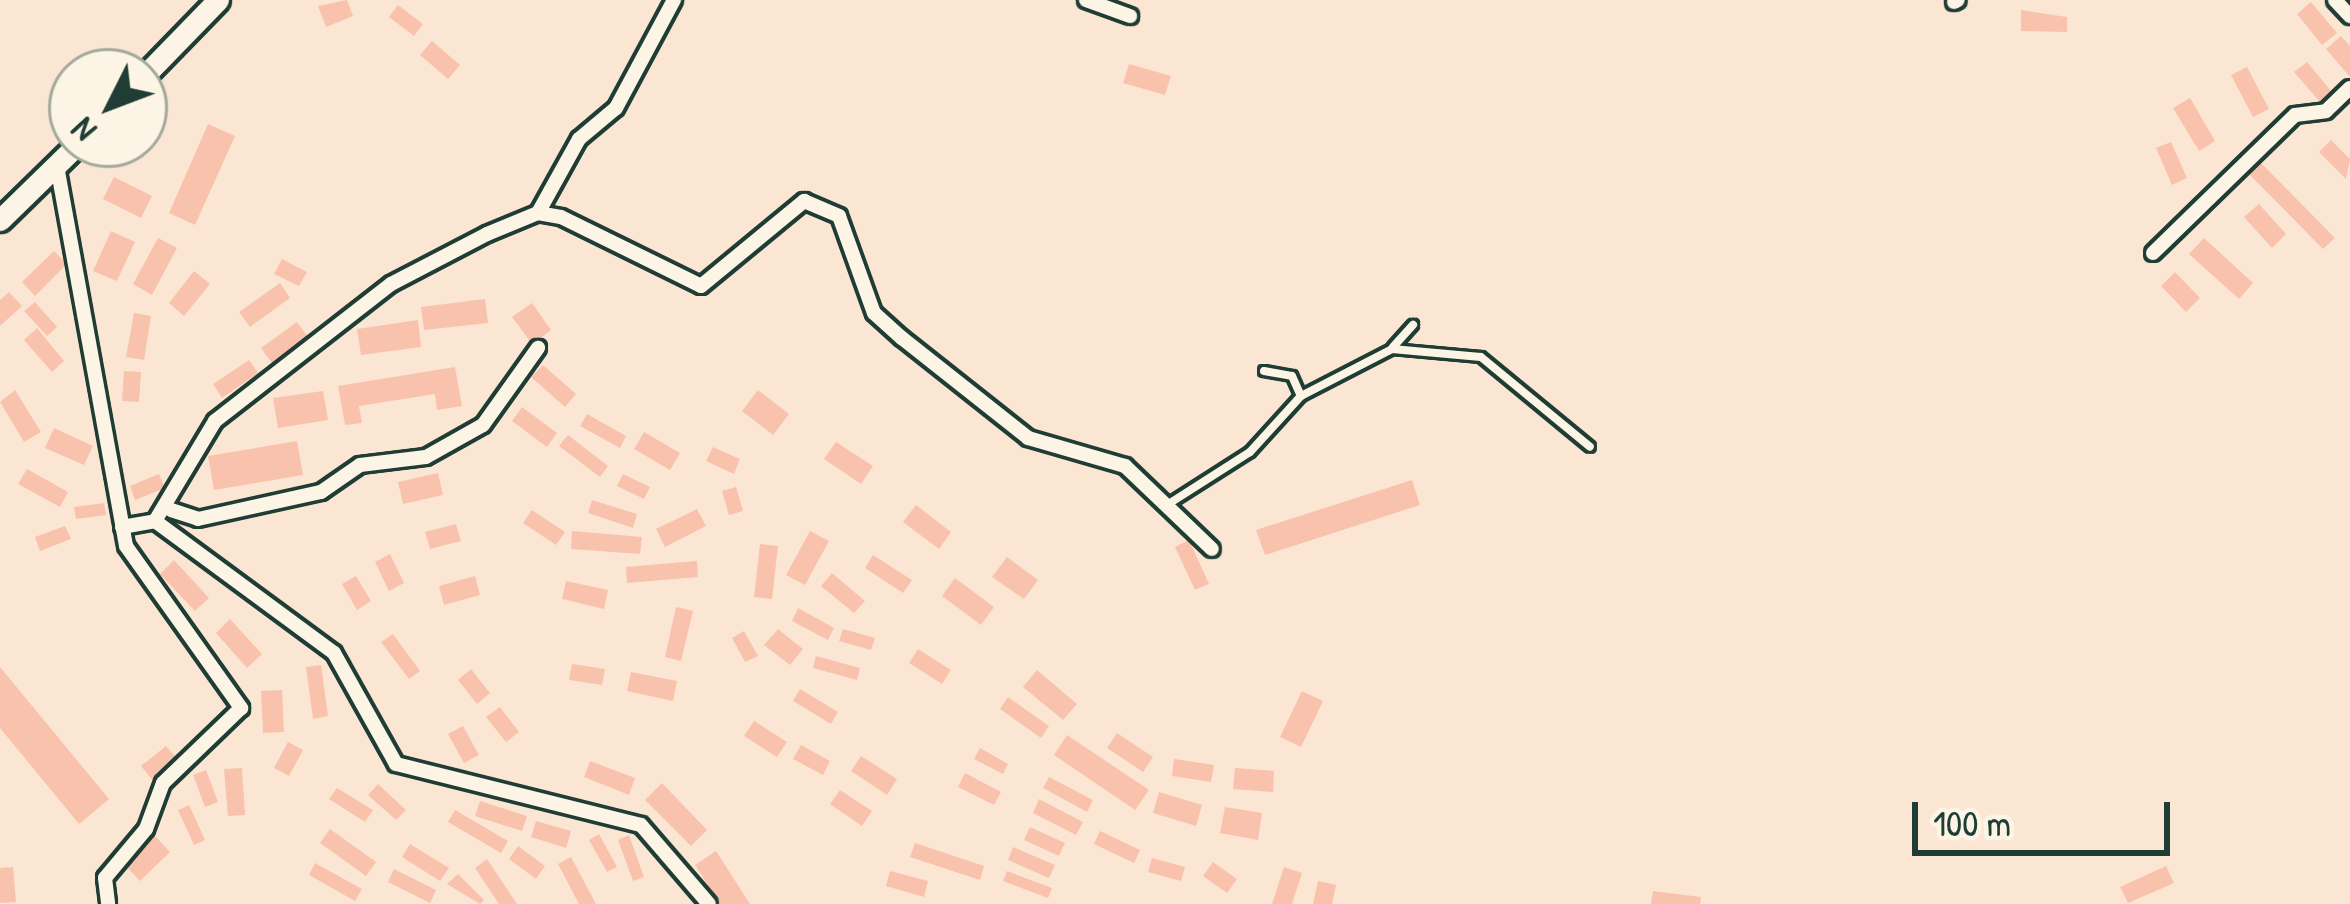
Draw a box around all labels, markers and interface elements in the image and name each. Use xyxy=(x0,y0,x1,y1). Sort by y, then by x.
north arrow xyxy=(48,48,168,168)
text: N xyxy=(61,109,106,151)
scale bar xyxy=(1918,778,2176,852)
text: 100 m xyxy=(1933,798,2011,847)

